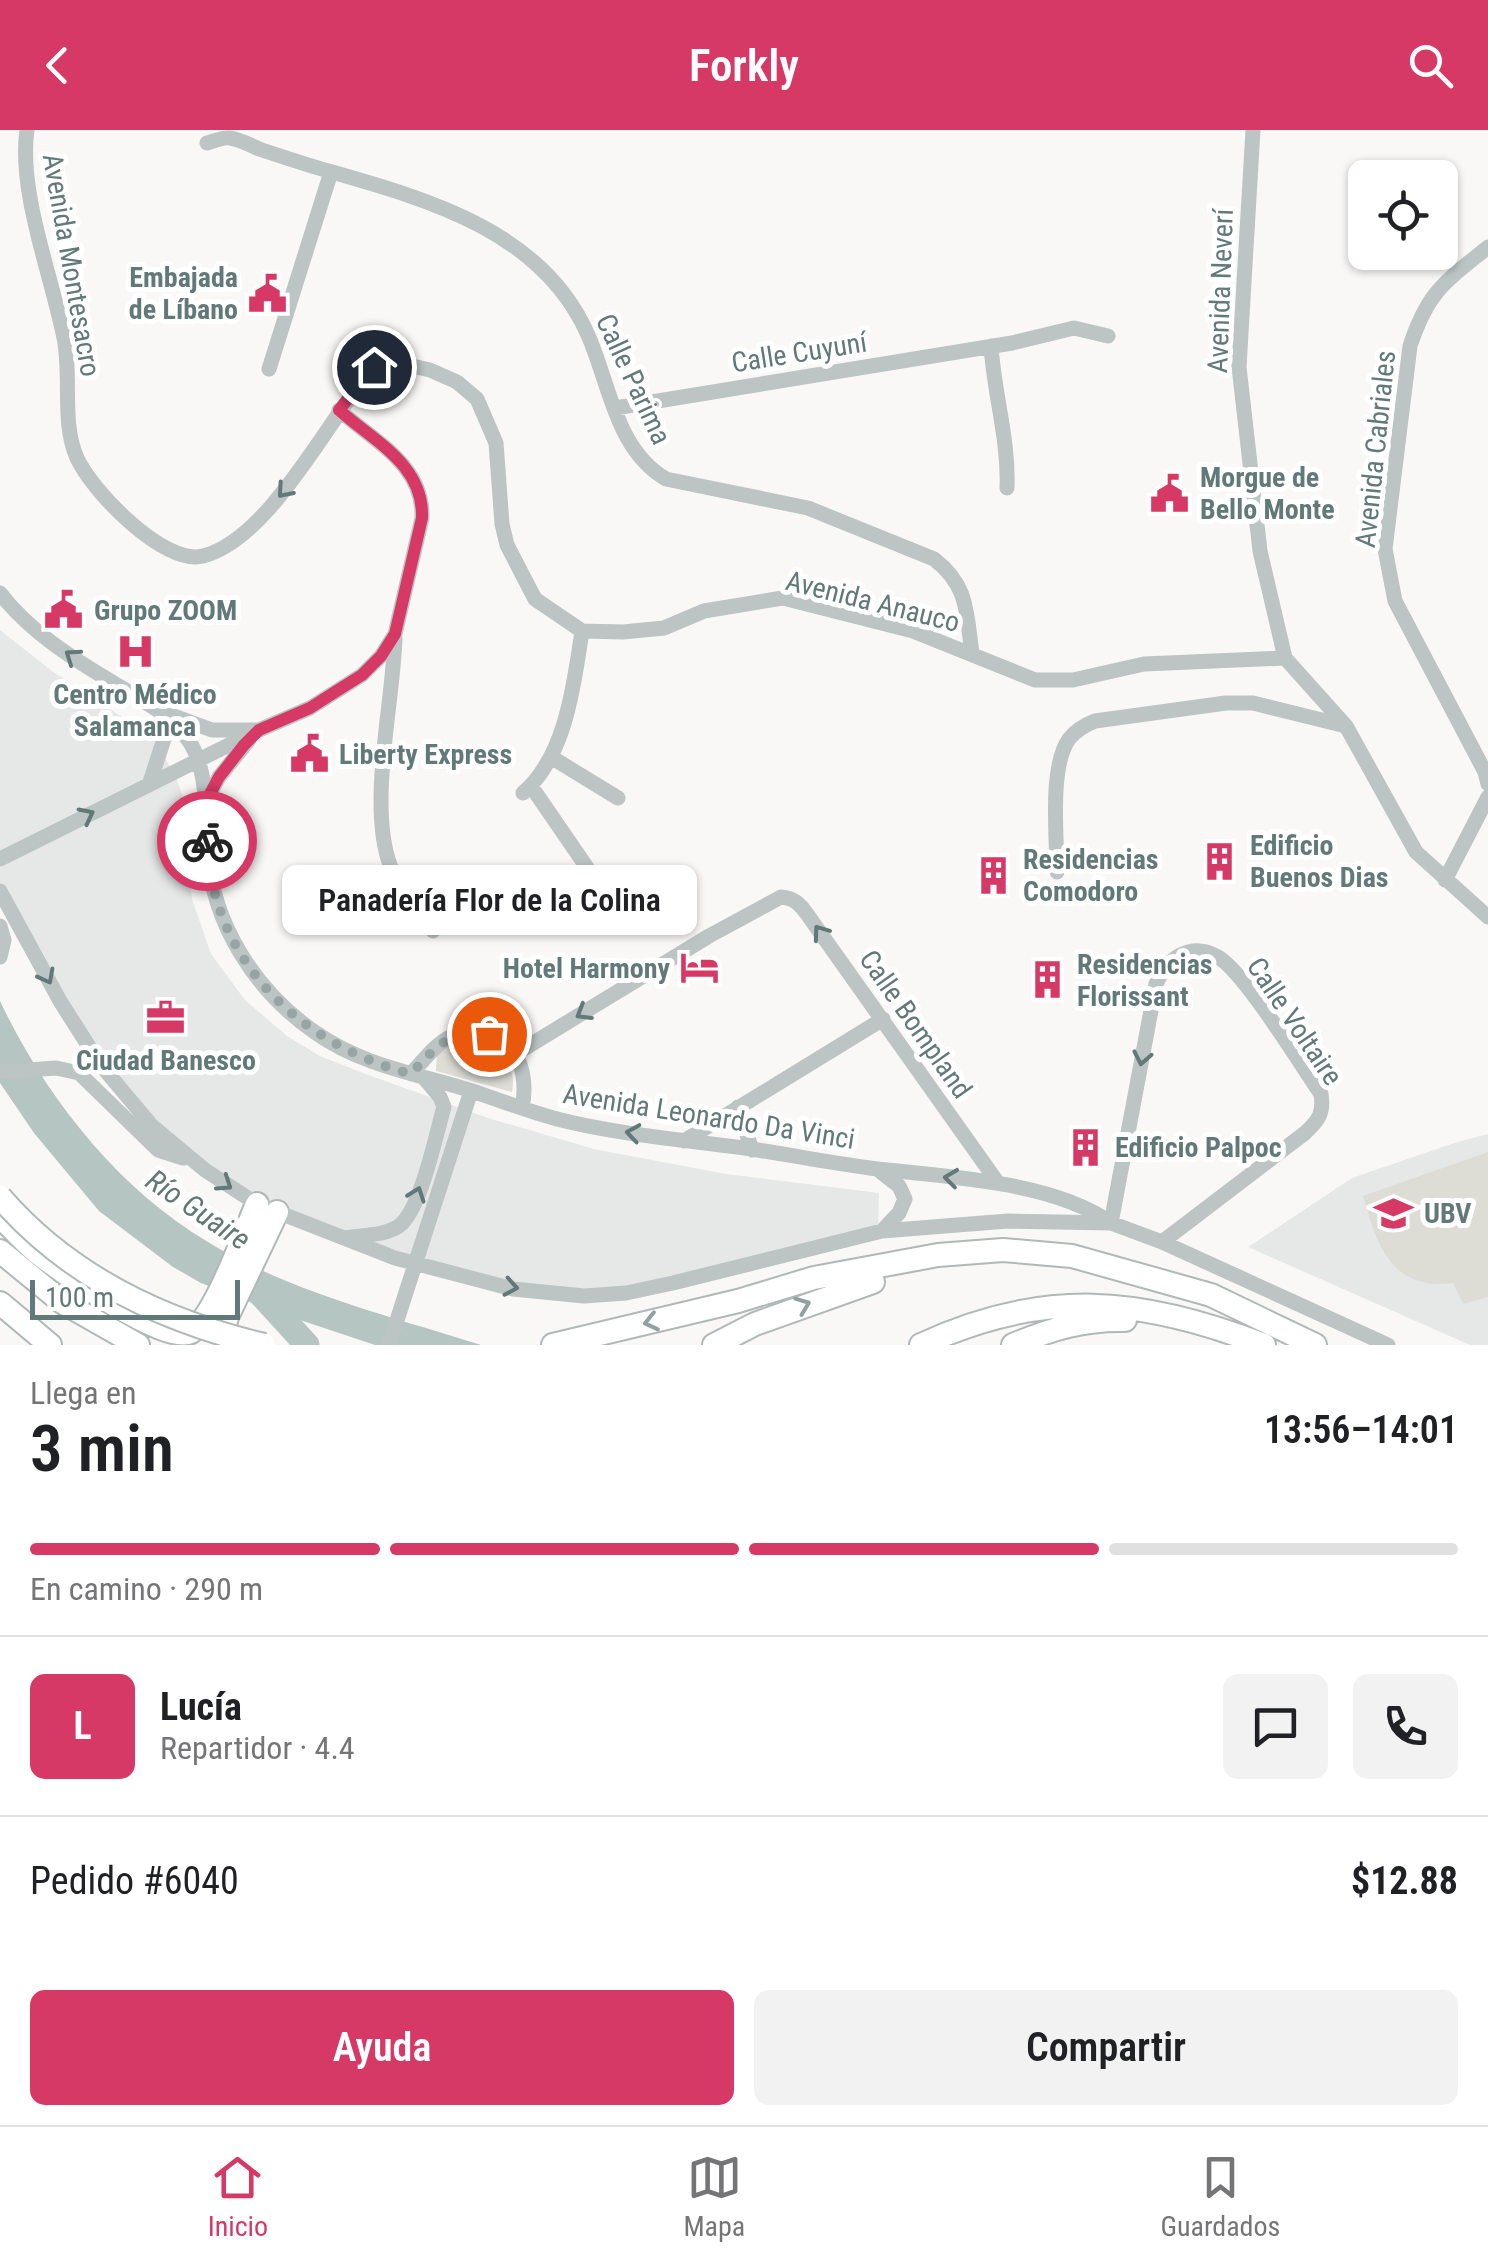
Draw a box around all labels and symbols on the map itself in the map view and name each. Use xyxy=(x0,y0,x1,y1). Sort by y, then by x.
street label: Avenida Montesacro xyxy=(36,151,107,379)
street label: Avenida Neverí xyxy=(1201,207,1240,374)
place label: Embajada de Líbano xyxy=(129,261,238,326)
public building icon: Embajada de Líbano xyxy=(247,272,289,314)
street label: Calle Parima xyxy=(589,309,678,450)
pin xyxy=(332,325,417,410)
street label: Calle Cuyuní xyxy=(729,325,870,379)
street label: Avenida Cabriales xyxy=(1349,349,1402,549)
place label: Morgue de Bello Monte xyxy=(1200,461,1335,526)
public building icon: Morgue de Bello Monte xyxy=(1149,472,1191,514)
one-way arrow xyxy=(277,479,295,497)
street label: Avenida Anauco xyxy=(783,564,963,639)
public building icon: Grupo ZOOM xyxy=(43,589,85,631)
place label: Grupo ZOOM xyxy=(94,594,237,627)
hospital icon: Centro Médico Salamanca xyxy=(114,631,156,673)
one-way arrow xyxy=(65,650,83,668)
place label: Centro Médico Salamanca xyxy=(53,678,217,743)
public building icon: Liberty Express xyxy=(288,733,330,775)
place label: Liberty Express xyxy=(339,738,512,771)
courier xyxy=(157,791,257,891)
one-way arrow xyxy=(77,808,95,828)
place label: Edificio Buenos Dias xyxy=(1250,829,1389,894)
building icon: Edificio Buenos Dias xyxy=(1199,840,1241,882)
place label: Residencias Comodoro xyxy=(1023,843,1159,908)
building icon: Residencias Comodoro xyxy=(972,854,1014,896)
callout: Panadería Flor de la Colina xyxy=(282,864,696,934)
one-way arrow xyxy=(815,925,832,943)
street label: Calle Bompland xyxy=(852,944,979,1105)
hotel icon: Hotel Harmony xyxy=(679,947,721,989)
place label: Residencias Florissant xyxy=(1077,948,1213,1013)
street label: Calle Voltaire xyxy=(1240,951,1349,1091)
place label: Hotel Harmony xyxy=(503,952,671,985)
building icon: Residencias Florissant xyxy=(1026,959,1068,1001)
one-way arrow xyxy=(35,966,54,984)
pin xyxy=(447,992,532,1077)
office icon: Ciudad Banesco xyxy=(145,996,187,1038)
one-way arrow xyxy=(576,1000,594,1019)
place label: Ciudad Banesco xyxy=(76,1044,256,1077)
one-way arrow xyxy=(1132,1049,1153,1066)
street label: Avenida Leonardo Da Vinci xyxy=(561,1077,857,1156)
one-way arrow xyxy=(624,1123,641,1144)
building icon: Edificio Palpoc xyxy=(1064,1126,1106,1168)
place label: Edificio Palpoc xyxy=(1115,1131,1282,1164)
water label: Río Guaire xyxy=(140,1162,257,1257)
one-way arrow xyxy=(943,1168,960,1189)
one-way arrow xyxy=(213,1172,232,1190)
one-way arrow xyxy=(405,1187,426,1204)
school or university icon: UBV xyxy=(1373,1192,1415,1234)
place label: UBV xyxy=(1424,1197,1472,1230)
scale bar xyxy=(30,1275,240,1320)
one-way arrow xyxy=(503,1276,519,1297)
one-way arrow xyxy=(793,1297,811,1317)
one-way arrow xyxy=(643,1310,660,1331)

